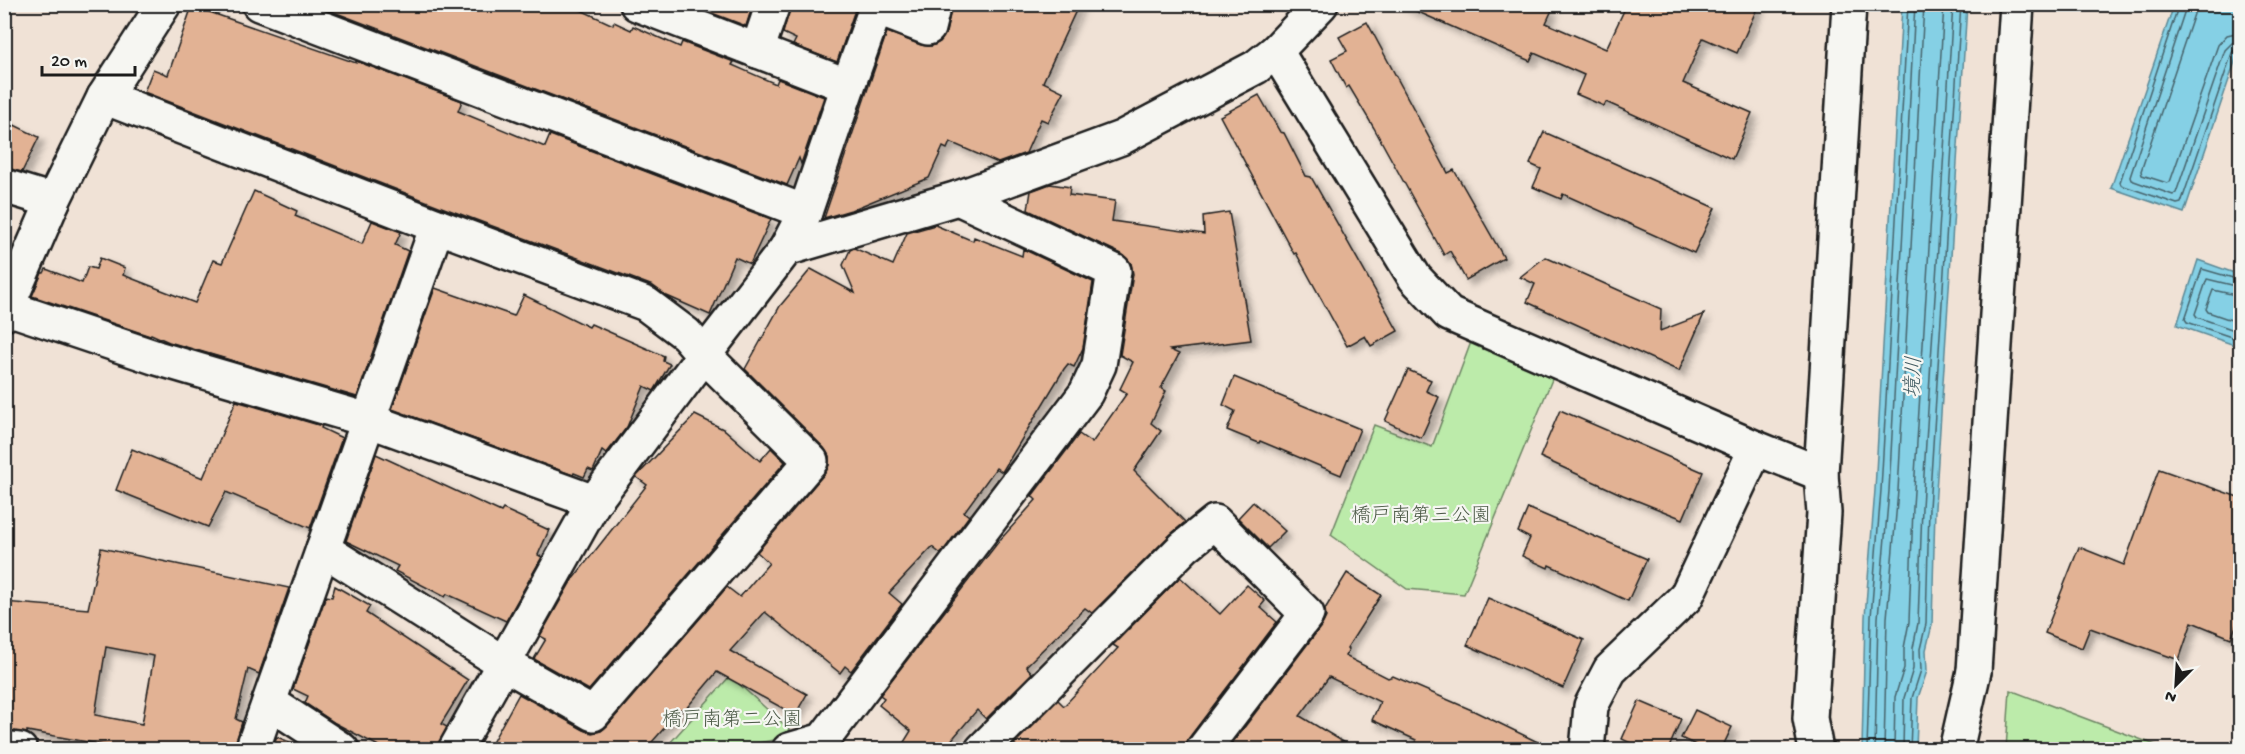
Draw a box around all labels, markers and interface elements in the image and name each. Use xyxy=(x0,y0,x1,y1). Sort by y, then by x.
scale bar xyxy=(42,39,135,77)
text: 20 m xyxy=(51,52,87,73)
water label: 境川 xyxy=(1901,356,1929,399)
park label: 橋戸南第三公園 xyxy=(1351,504,1491,529)
north arrow xyxy=(2146,655,2206,715)
text: N xyxy=(2162,684,2180,706)
park label: 橋戸南第二公園 xyxy=(662,708,802,733)

